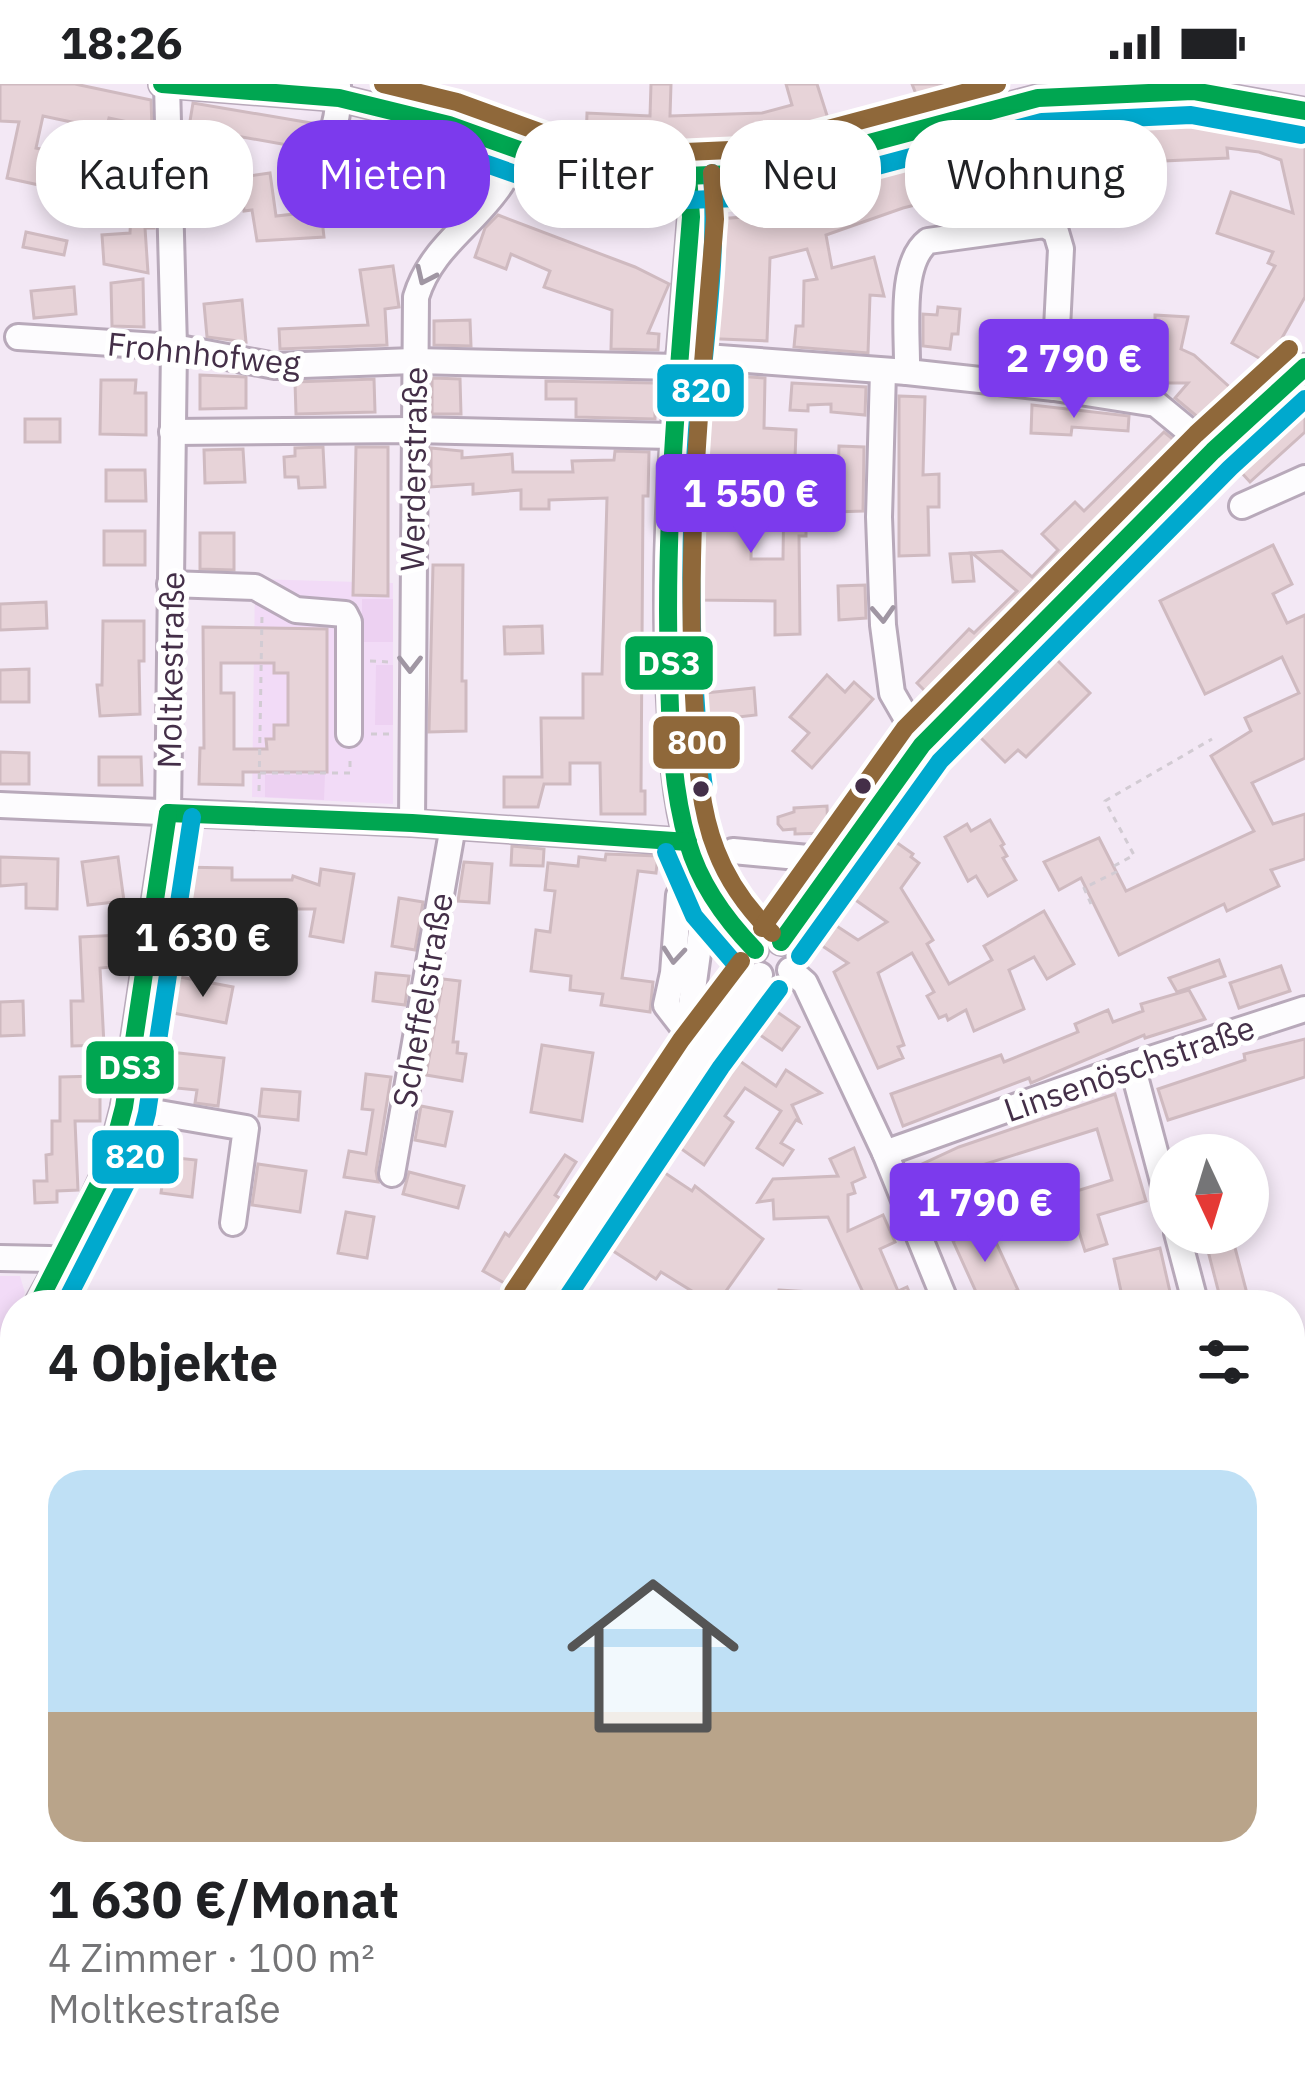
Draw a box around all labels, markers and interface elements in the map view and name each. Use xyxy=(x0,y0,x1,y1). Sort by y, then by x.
text: 18:26 xyxy=(60,13,183,71)
chip: Kaufen xyxy=(36,120,253,228)
chip: Mieten xyxy=(277,120,490,228)
chip: Filter xyxy=(514,120,696,228)
chip: Neu xyxy=(720,120,881,228)
chip: Wohnung xyxy=(905,120,1167,228)
one-way arrow xyxy=(416,264,440,286)
pin: 2 790 € xyxy=(963,319,1185,421)
street label: Frohnhofweg xyxy=(105,321,303,385)
text: 2 790 € xyxy=(1006,332,1142,383)
line badge: 820 xyxy=(655,362,746,419)
street label: Werderstraße xyxy=(390,366,436,572)
text: 820 xyxy=(671,368,731,411)
pin: 1 550 € xyxy=(640,454,862,556)
text: 1 550 € xyxy=(683,467,819,518)
street label: Moltkestraße xyxy=(147,571,193,769)
one-way arrow xyxy=(870,605,896,623)
line badge: DS3 xyxy=(623,634,715,692)
text: DS3 xyxy=(637,641,701,684)
one-way arrow xyxy=(397,656,423,674)
line badge: 800 xyxy=(651,714,742,771)
text: 800 xyxy=(667,720,727,763)
unlabelled marker xyxy=(852,775,874,797)
unlabelled marker xyxy=(690,778,712,800)
street label: Scheffelstraße xyxy=(382,889,462,1111)
pin: 1 630 € xyxy=(92,898,314,1000)
text: 1 630 € xyxy=(135,911,271,962)
one-way arrow xyxy=(662,946,687,965)
street label: Linsenöschstraße xyxy=(998,1005,1260,1131)
line badge: DS3 xyxy=(84,1039,176,1096)
text: DS3 xyxy=(98,1045,162,1088)
line badge: 820 xyxy=(90,1128,181,1186)
text: 820 xyxy=(105,1134,165,1177)
north arrow xyxy=(1149,1134,1269,1254)
map controls xyxy=(1149,1134,1269,1254)
pin: 1 790 € xyxy=(874,1163,1096,1265)
text: 1 790 € xyxy=(917,1176,1053,1227)
text: 4 Objekte xyxy=(48,1329,278,1395)
icon: filters xyxy=(1191,1329,1257,1395)
icon: home xyxy=(545,1548,761,1764)
text: 1 630 €/Monat xyxy=(48,1866,399,1932)
text: 4 Zimmer · 100 m² xyxy=(48,1932,375,1983)
text: Moltkestraße xyxy=(48,1983,281,2034)

